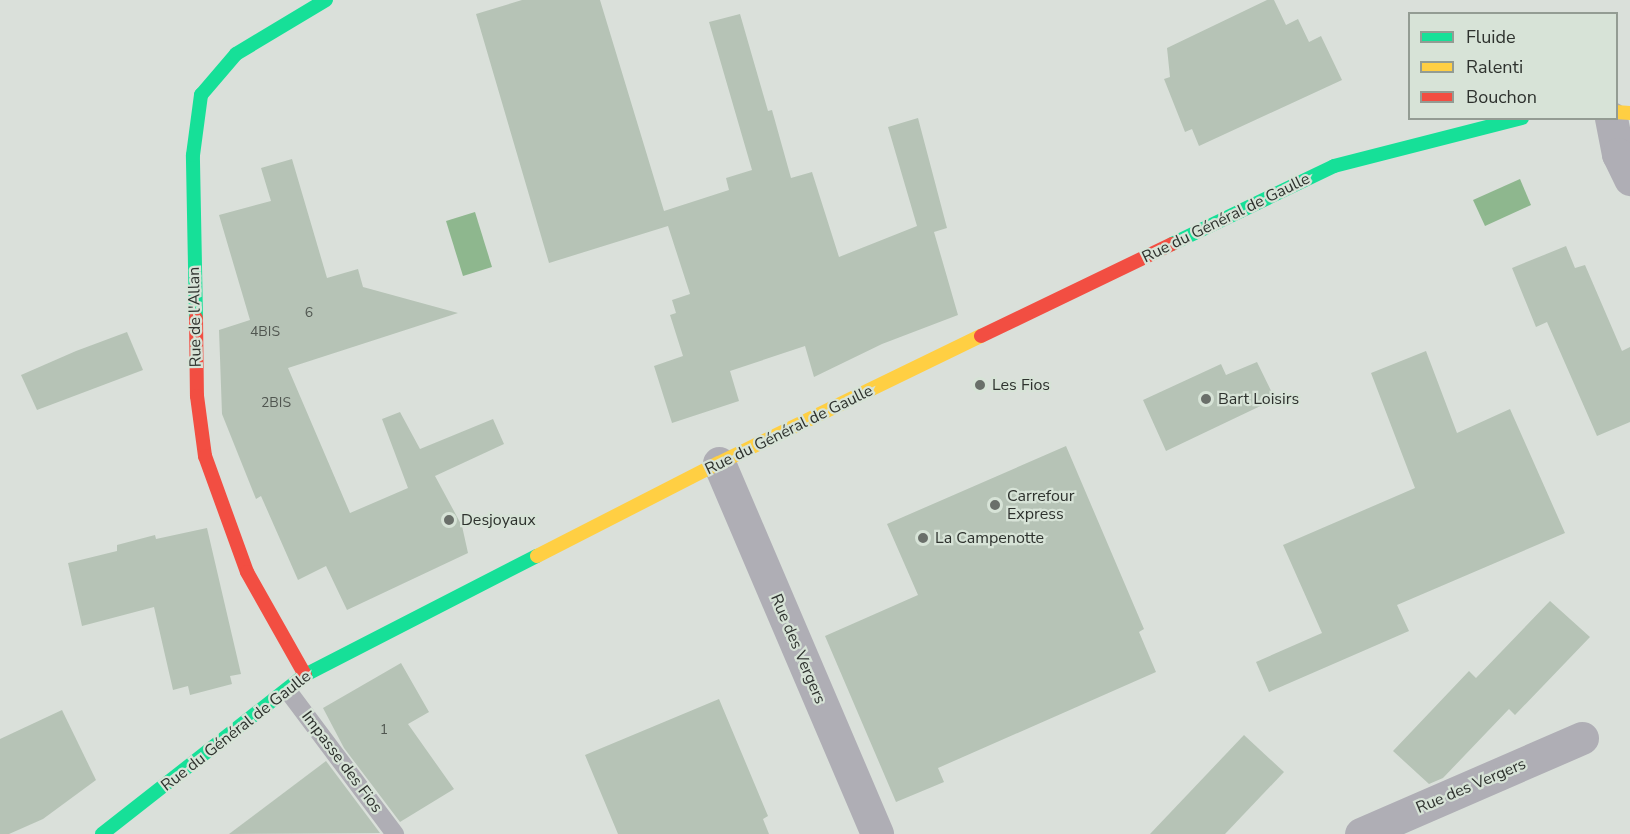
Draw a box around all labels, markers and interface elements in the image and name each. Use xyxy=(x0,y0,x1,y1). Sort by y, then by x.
legend xyxy=(1408,12,1618,120)
text: Fluide xyxy=(1466,25,1516,49)
text: Ralenti xyxy=(1466,55,1523,79)
text: Bouchon xyxy=(1466,85,1537,109)
street label: Rue du Général de Gaulle xyxy=(1139,169,1313,267)
street label: Rue de l'Allan xyxy=(185,267,205,367)
house number: 6 xyxy=(305,305,313,321)
house number: 4BIS xyxy=(250,324,280,340)
place label: Les Fios xyxy=(992,375,1050,395)
marker: Les Fios xyxy=(973,378,987,392)
street label: Rue du Général de Gaulle xyxy=(702,381,876,479)
place label: Bart Loisirs xyxy=(1218,389,1299,409)
marker: Bart Loisirs xyxy=(1199,392,1213,406)
house number: 2BIS xyxy=(261,395,291,411)
place label: Carrefour Express xyxy=(1007,486,1075,524)
marker: Carrefour Express xyxy=(988,498,1002,512)
place label: Desjoyaux xyxy=(461,510,536,530)
marker: Desjoyaux xyxy=(442,513,456,527)
place label: La Campenotte xyxy=(935,528,1044,548)
marker: La Campenotte xyxy=(916,531,930,545)
street label: Rue des Vergers xyxy=(766,591,830,707)
street label: Rue du Général de Gaulle xyxy=(157,667,315,795)
street label: Impasse des Fios xyxy=(298,707,386,817)
house number: 1 xyxy=(380,722,388,738)
street label: Rue des Vergers xyxy=(1413,754,1529,818)

